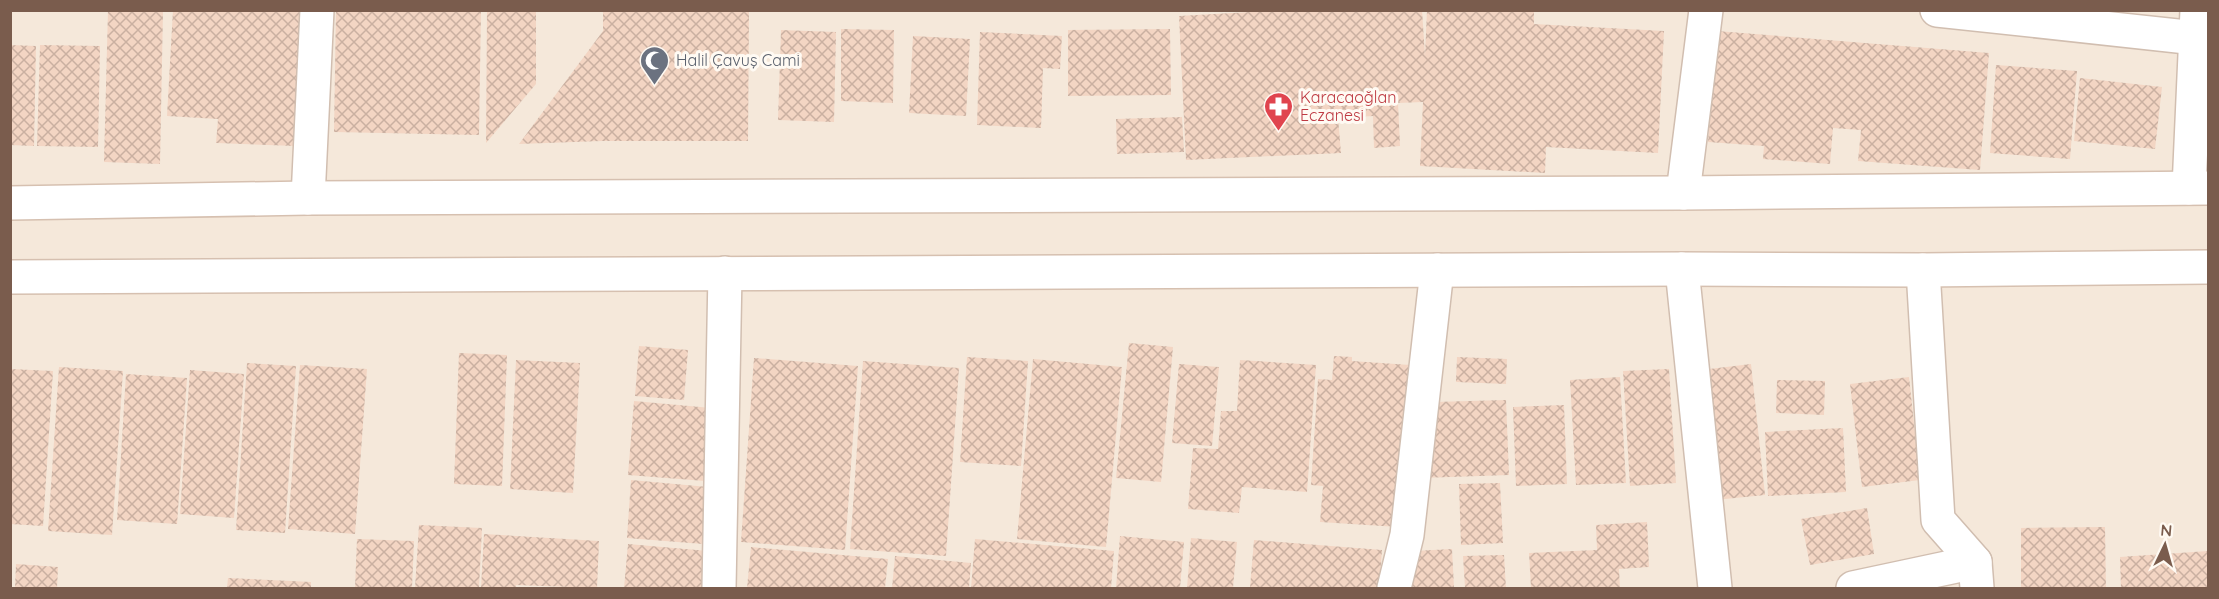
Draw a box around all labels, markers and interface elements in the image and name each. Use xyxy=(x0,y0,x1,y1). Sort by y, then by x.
mosque icon: Halil Çavuş Cami xyxy=(639,44,671,86)
place label: Halil Çavuş Cami xyxy=(676,50,800,70)
place label: Karacaoğlan Eczanesi xyxy=(1300,87,1396,125)
pharmacy icon: Karacaoğlan Eczanesi xyxy=(1263,90,1295,132)
north arrow xyxy=(2135,515,2195,575)
text: N xyxy=(2160,520,2173,541)

